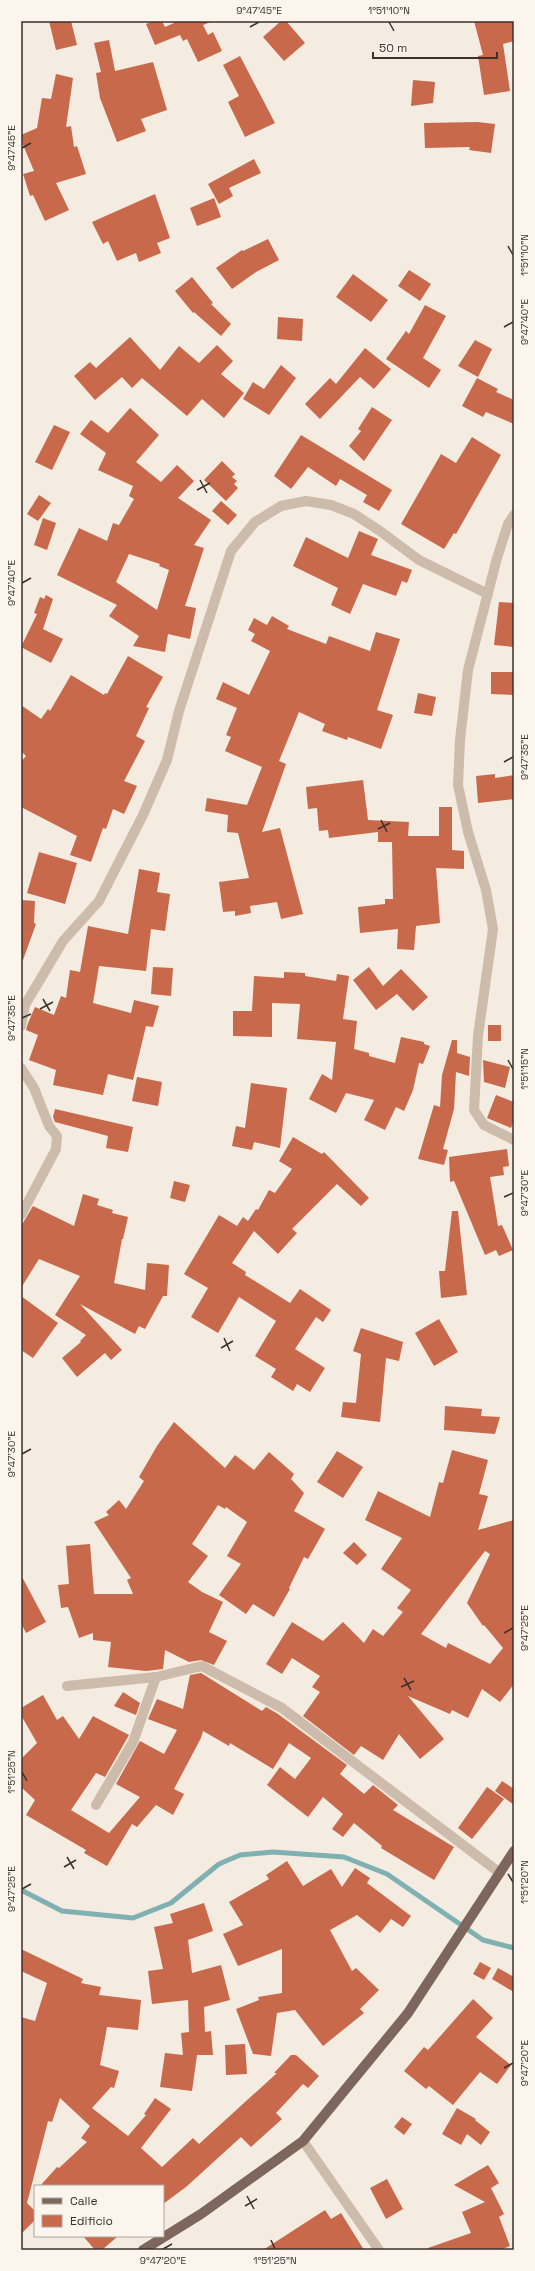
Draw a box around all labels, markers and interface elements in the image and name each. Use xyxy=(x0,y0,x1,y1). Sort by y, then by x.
text: 9°47'45"E xyxy=(236,4,282,17)
text: 1°51'10"N xyxy=(368,4,410,17)
scale bar xyxy=(373,34,497,60)
text: 50 m xyxy=(379,40,407,56)
text: 9°47'45"E xyxy=(5,125,18,171)
text: 1°51'10"N xyxy=(518,234,531,276)
text: 9°47'40"E xyxy=(518,299,531,345)
text: 9°47'40"E xyxy=(5,560,18,606)
text: 9°47'35"E xyxy=(518,734,531,780)
text: 9°47'35"E xyxy=(5,995,18,1041)
text: 1°51'15"N xyxy=(518,1048,531,1090)
text: 9°47'30"E xyxy=(518,1169,531,1216)
text: 9°47'30"E xyxy=(5,1430,18,1477)
text: 9°47'25"E xyxy=(518,1605,531,1651)
text: 1°51'25"N xyxy=(5,1750,18,1794)
text: 1°51'20"N xyxy=(518,1860,531,1904)
text: 9°47'25"E xyxy=(5,1866,18,1912)
text: 9°47'20"E xyxy=(518,2039,531,2086)
legend xyxy=(34,2185,164,2237)
text: Calle xyxy=(70,2193,98,2209)
text: Edificio xyxy=(70,2213,113,2229)
text: 9°47'20"E xyxy=(140,2254,187,2267)
text: 1°51'25"N xyxy=(253,2254,297,2267)

